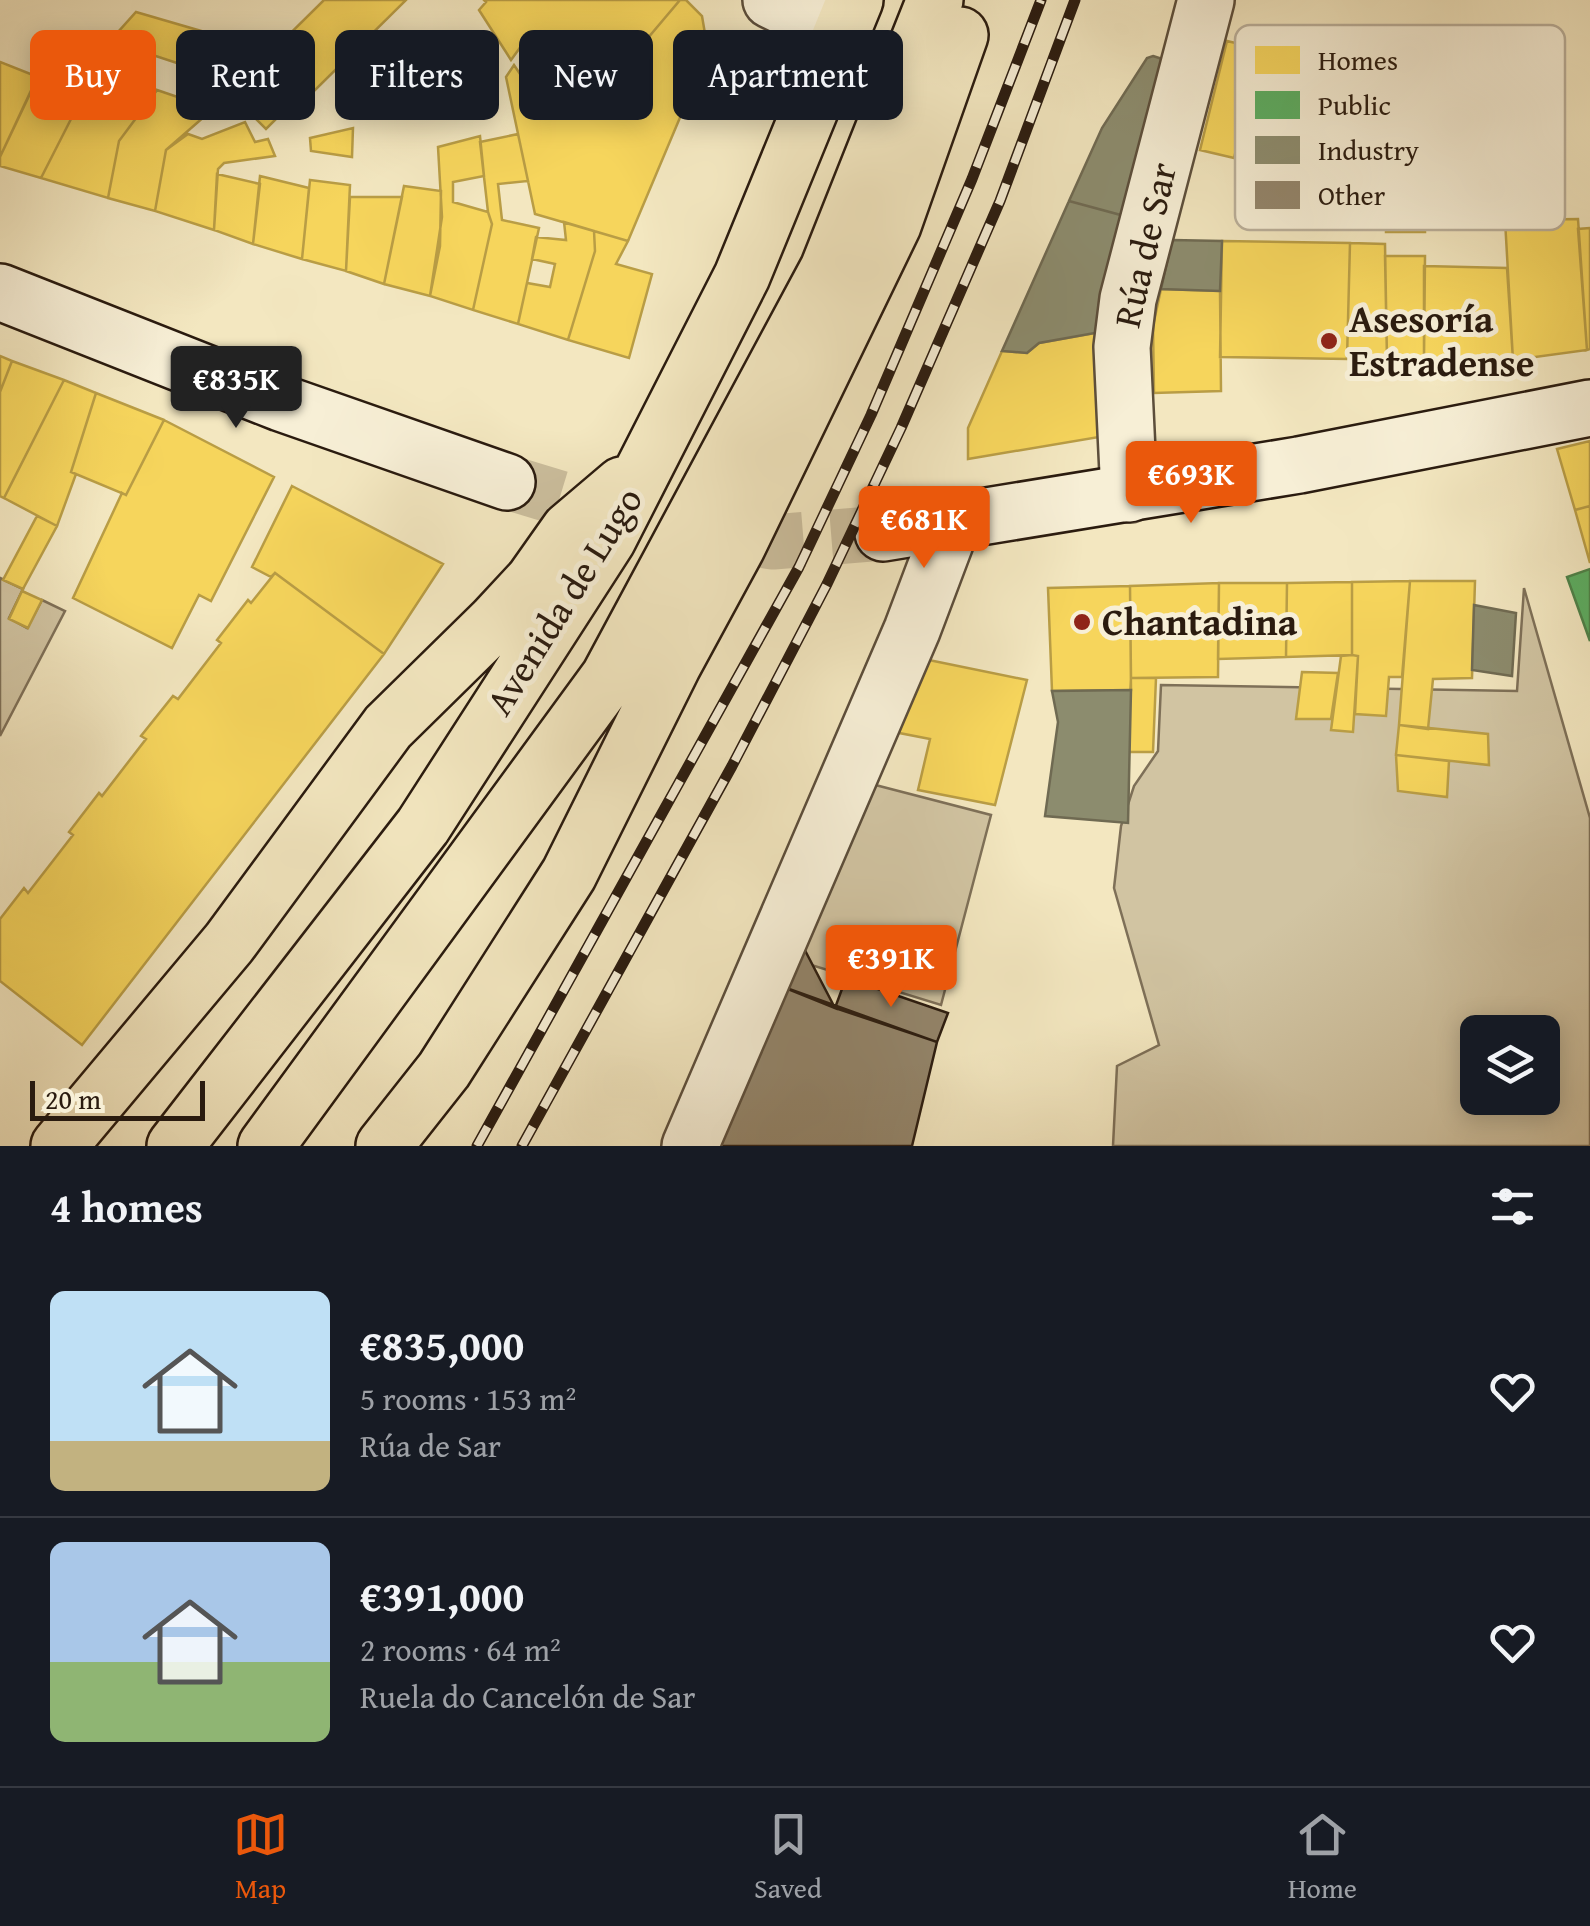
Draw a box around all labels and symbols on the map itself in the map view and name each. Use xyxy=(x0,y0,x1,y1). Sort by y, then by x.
legend xyxy=(1235,25,1565,230)
text: Homes xyxy=(1318,39,1398,80)
text: Public xyxy=(1318,84,1391,125)
text: Industry xyxy=(1318,129,1419,170)
street label: Rúa de Sar xyxy=(1098,157,1190,333)
text: Other xyxy=(1318,174,1386,215)
place label: Asesoría Estradense xyxy=(1349,290,1535,390)
marker: Asesoría Estradense xyxy=(1318,330,1340,352)
pin: €835K xyxy=(166,346,306,431)
pin: €693K xyxy=(1121,441,1261,526)
street label: Avenida de Lugo xyxy=(471,476,656,725)
pin: €681K xyxy=(854,486,994,571)
place label: Chantadina xyxy=(1102,593,1298,649)
marker: Chantadina xyxy=(1071,611,1093,633)
pin: €391K xyxy=(821,925,961,1010)
scale bar xyxy=(30,1076,205,1120)

